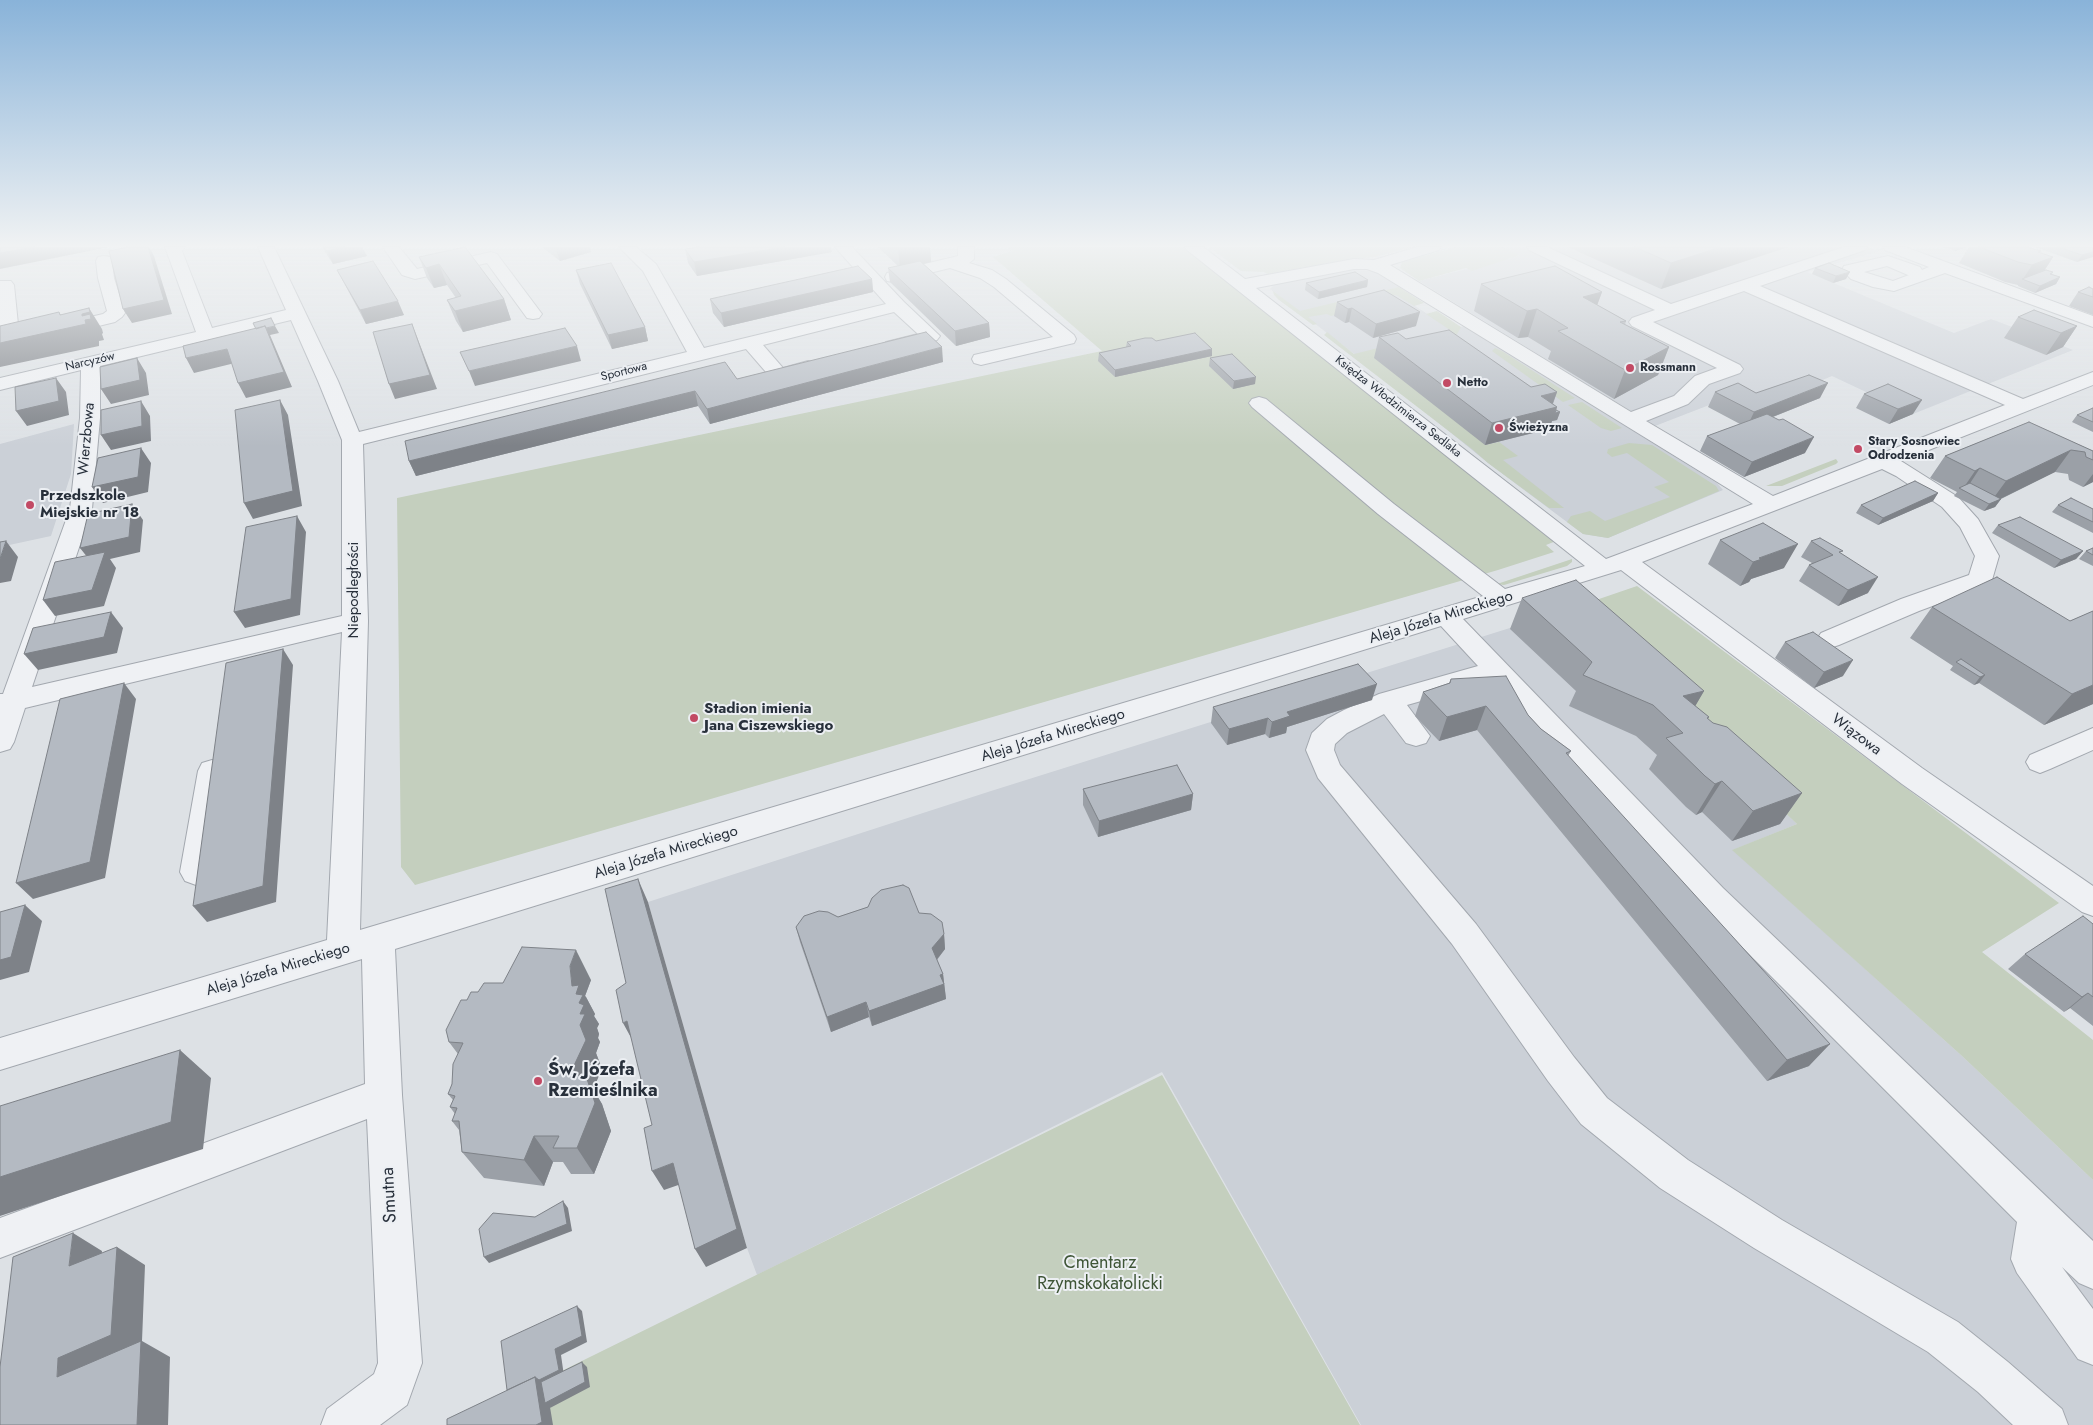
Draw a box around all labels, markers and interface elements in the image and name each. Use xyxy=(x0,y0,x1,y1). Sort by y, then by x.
street label: Narcyzów xyxy=(64,349,116,375)
street label: Księdza Włodzimierza Sedlaka xyxy=(1332,353,1464,461)
street label: Sportowa xyxy=(599,359,649,385)
place label: Rossmann xyxy=(1640,361,1696,375)
marker: Rossmann xyxy=(1624,362,1636,374)
place label: Netto xyxy=(1457,376,1488,390)
marker: Netto xyxy=(1441,377,1453,389)
street label: Wierzbowa xyxy=(75,402,99,476)
place label: Świeżyzna xyxy=(1509,421,1568,435)
marker: Świeżyzna xyxy=(1493,422,1505,434)
place label: Stary Sosnowiec Odrodzenia xyxy=(1868,435,1960,463)
marker: Stary Sosnowiec Odrodzenia xyxy=(1852,443,1864,455)
place label: Przedszkole Miejskie nr 18 xyxy=(40,487,139,522)
marker: Przedszkole Miejskie nr 18 xyxy=(24,499,36,511)
street label: Niepodległości xyxy=(345,541,363,639)
street label: Aleja Józefa Mireckiego xyxy=(1367,588,1515,648)
place label: Stadion imienia Jana Ciszewskiego xyxy=(704,700,833,735)
street label: Aleja Józefa Mireckiego xyxy=(979,706,1127,766)
street label: Wiązowa xyxy=(1827,710,1885,760)
marker: Stadion imienia Jana Ciszewskiego xyxy=(688,712,700,724)
street label: Aleja Józefa Mireckiego xyxy=(592,823,740,883)
street label: Aleja Józefa Mireckiego xyxy=(204,940,352,1000)
place label: Św, Józefa Rzemieślnika xyxy=(548,1060,658,1102)
marker: Św, Józefa Rzemieślnika xyxy=(532,1075,544,1087)
street label: Smutna xyxy=(378,1167,402,1223)
park label: Cmentarz Rzymskokatolicki xyxy=(1037,1253,1163,1296)

